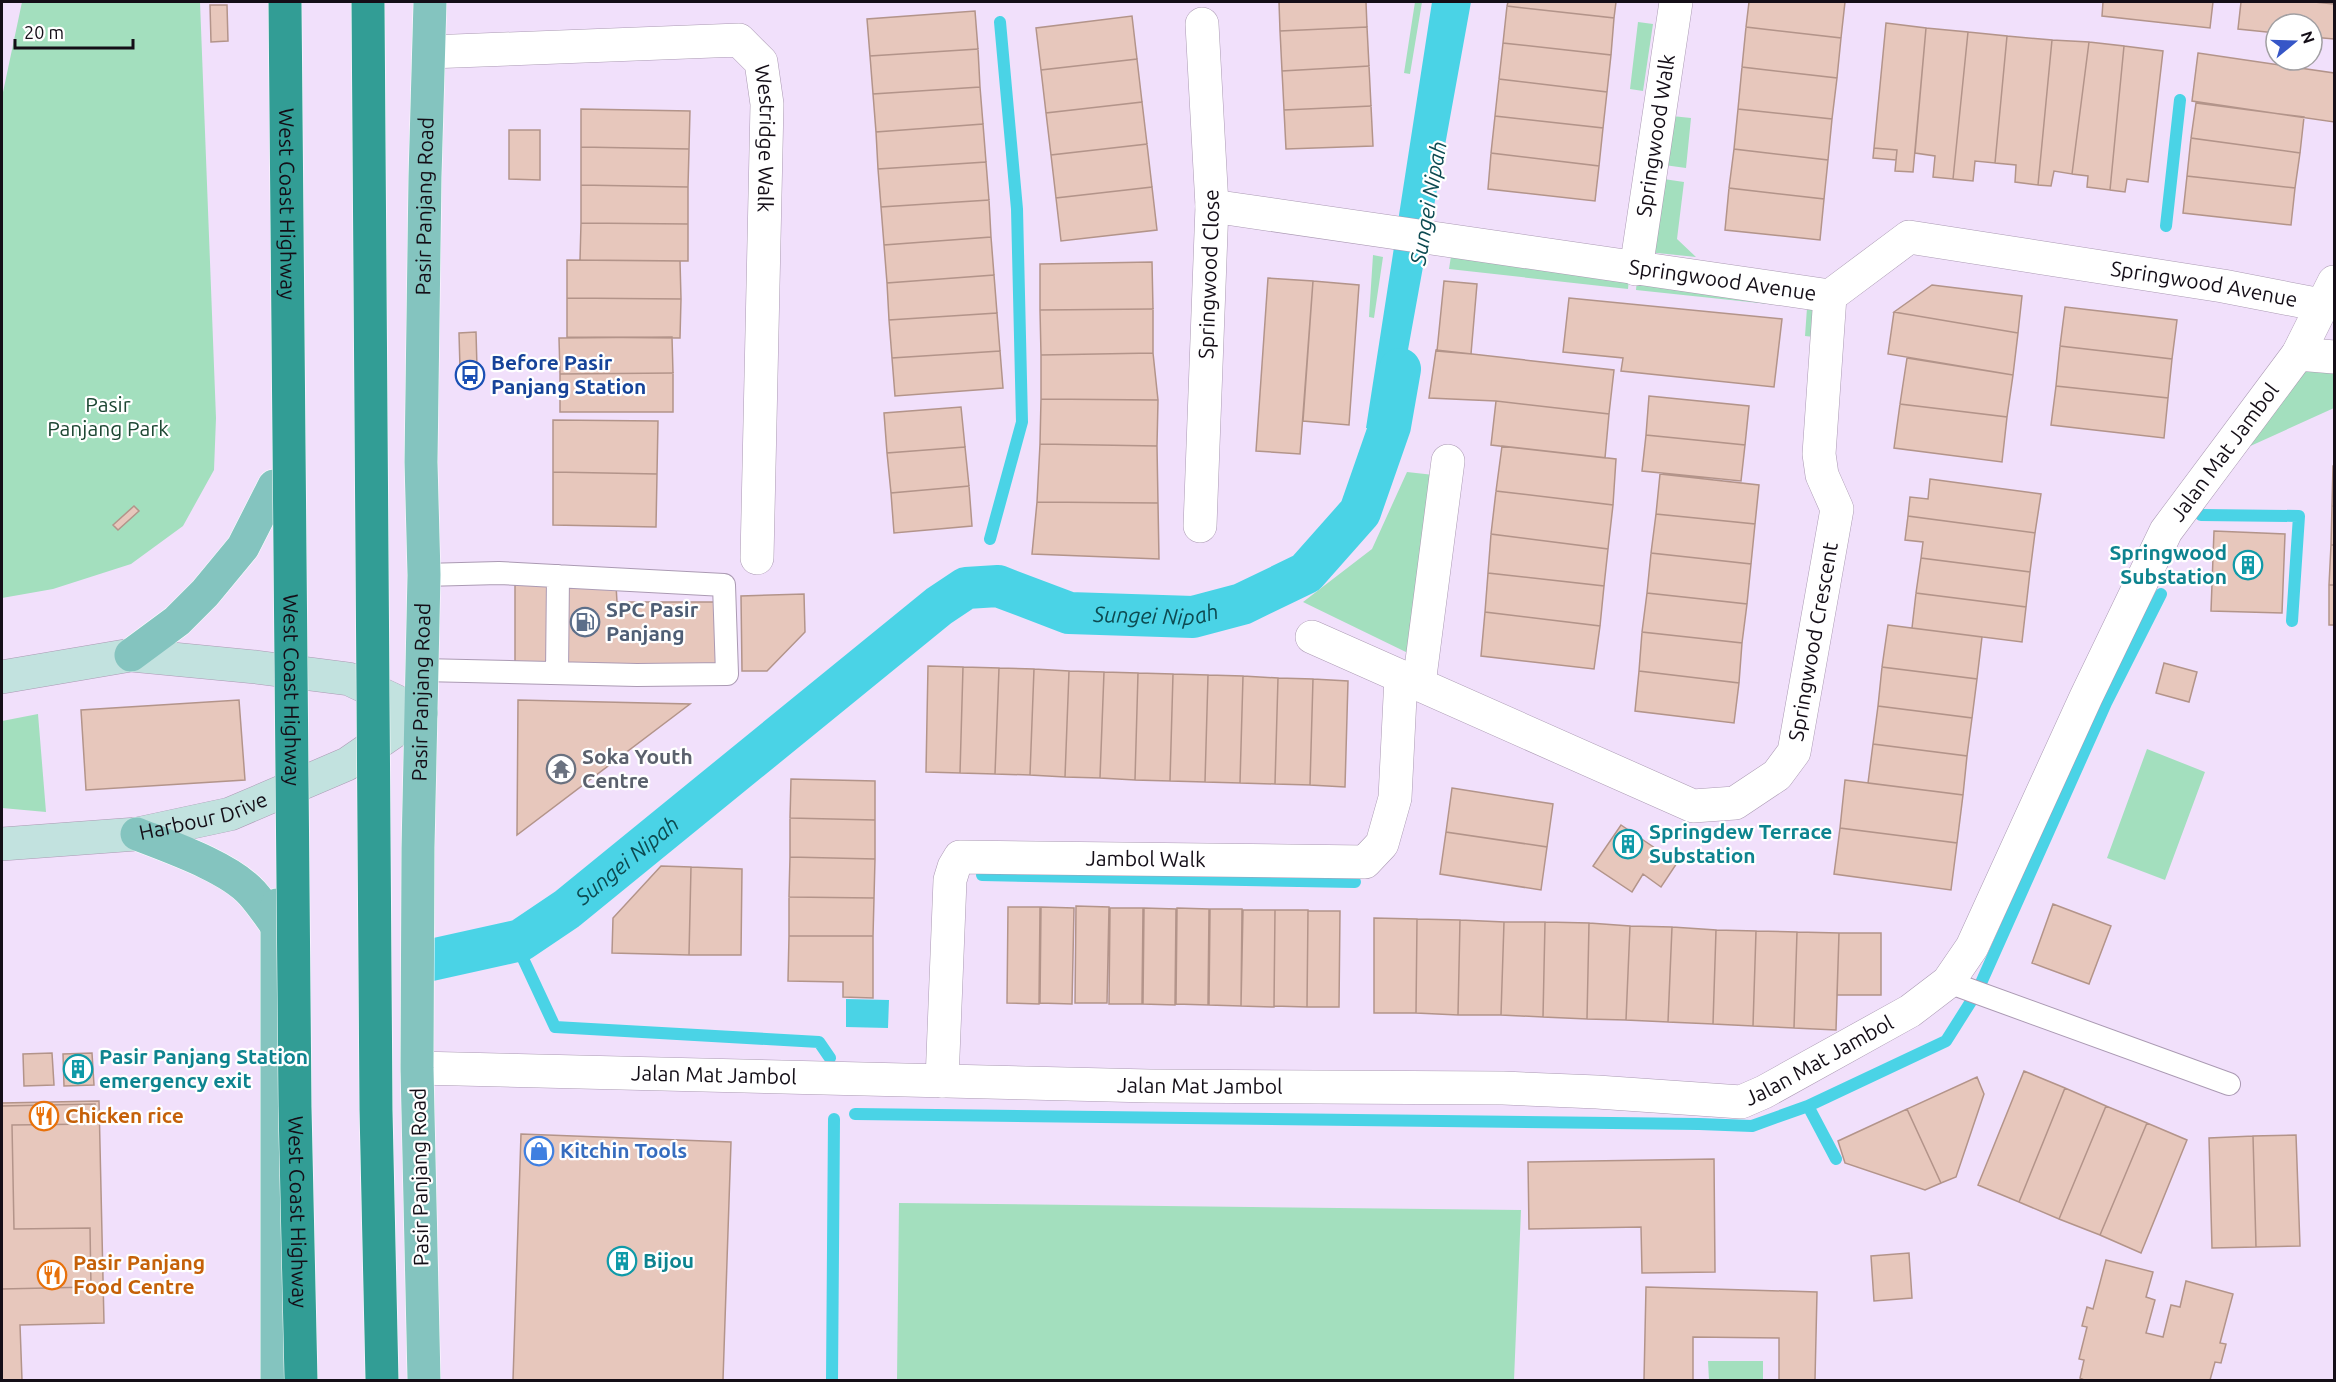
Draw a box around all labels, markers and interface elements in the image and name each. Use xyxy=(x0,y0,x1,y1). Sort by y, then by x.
scale bar xyxy=(15,12,134,50)
north arrow xyxy=(2264,12,2324,72)
text: 20 m xyxy=(24,22,64,42)
text: N xyxy=(2298,29,2319,46)
street label: Springwood Walk xyxy=(1631,52,1679,218)
street label: Westridge Walk xyxy=(750,63,780,213)
street label: West Coast Highway xyxy=(275,108,301,300)
street label: Pasir Panjang Road xyxy=(410,117,438,296)
water label: Sungei Nipah xyxy=(1404,139,1451,268)
street label: Springwood Close xyxy=(1193,189,1223,359)
street label: Springwood Avenue xyxy=(1627,254,1818,305)
street label: Springwood Avenue xyxy=(2109,256,2300,311)
place label: Before Pasir Panjang Station xyxy=(491,350,646,398)
bus stop icon: Before Pasir Panjang Station xyxy=(454,359,486,391)
street label: Jalan Mat Jambol xyxy=(2165,378,2283,525)
park label: Pasir Panjang Park xyxy=(47,392,169,440)
street label: Springwood Crescent xyxy=(1783,540,1842,743)
place label: Springwood Substation xyxy=(2109,540,2227,588)
building icon: Springwood Substation xyxy=(2232,549,2264,581)
street label: West Coast Highway xyxy=(279,594,305,786)
place label: SPC Pasir Panjang xyxy=(606,597,699,645)
water label: Sungei Nipah xyxy=(1092,598,1221,629)
street label: Pasir Panjang Road xyxy=(406,603,434,782)
fuel station icon: SPC Pasir Panjang xyxy=(569,606,601,638)
place label: Soka Youth Centre xyxy=(582,744,693,792)
temple icon: Soka Youth Centre xyxy=(545,753,577,785)
street label: Harbour Drive xyxy=(137,786,271,844)
water label: Sungei Nipah xyxy=(569,810,683,910)
place label: Springdew Terrace Substation xyxy=(1649,819,1832,867)
building icon: Springdew Terrace Substation xyxy=(1612,828,1644,860)
street label: Jambol Walk xyxy=(1085,846,1206,871)
street label: Jalan Mat Jambol xyxy=(1741,1010,1897,1110)
place label: Pasir Panjang Station emergency exit xyxy=(99,1044,308,1092)
building icon: Pasir Panjang Station emergency exit xyxy=(62,1053,94,1085)
street label: Jalan Mat Jambol xyxy=(631,1060,797,1088)
street label: Jalan Mat Jambol xyxy=(1117,1072,1283,1098)
street label: Pasir Panjang Road xyxy=(405,1088,433,1266)
restaurant icon: Chicken rice xyxy=(28,1100,60,1132)
place label: Chicken rice xyxy=(65,1103,184,1127)
street label: West Coast Highway xyxy=(284,1116,312,1308)
shop icon: Kitchin Tools xyxy=(523,1135,555,1167)
place label: Kitchin Tools xyxy=(560,1138,687,1162)
building icon: Bijou xyxy=(606,1245,638,1277)
place label: Bijou xyxy=(643,1248,694,1272)
place label: Pasir Panjang Food Centre xyxy=(73,1250,205,1298)
restaurant icon: Pasir Panjang Food Centre xyxy=(36,1259,68,1291)

